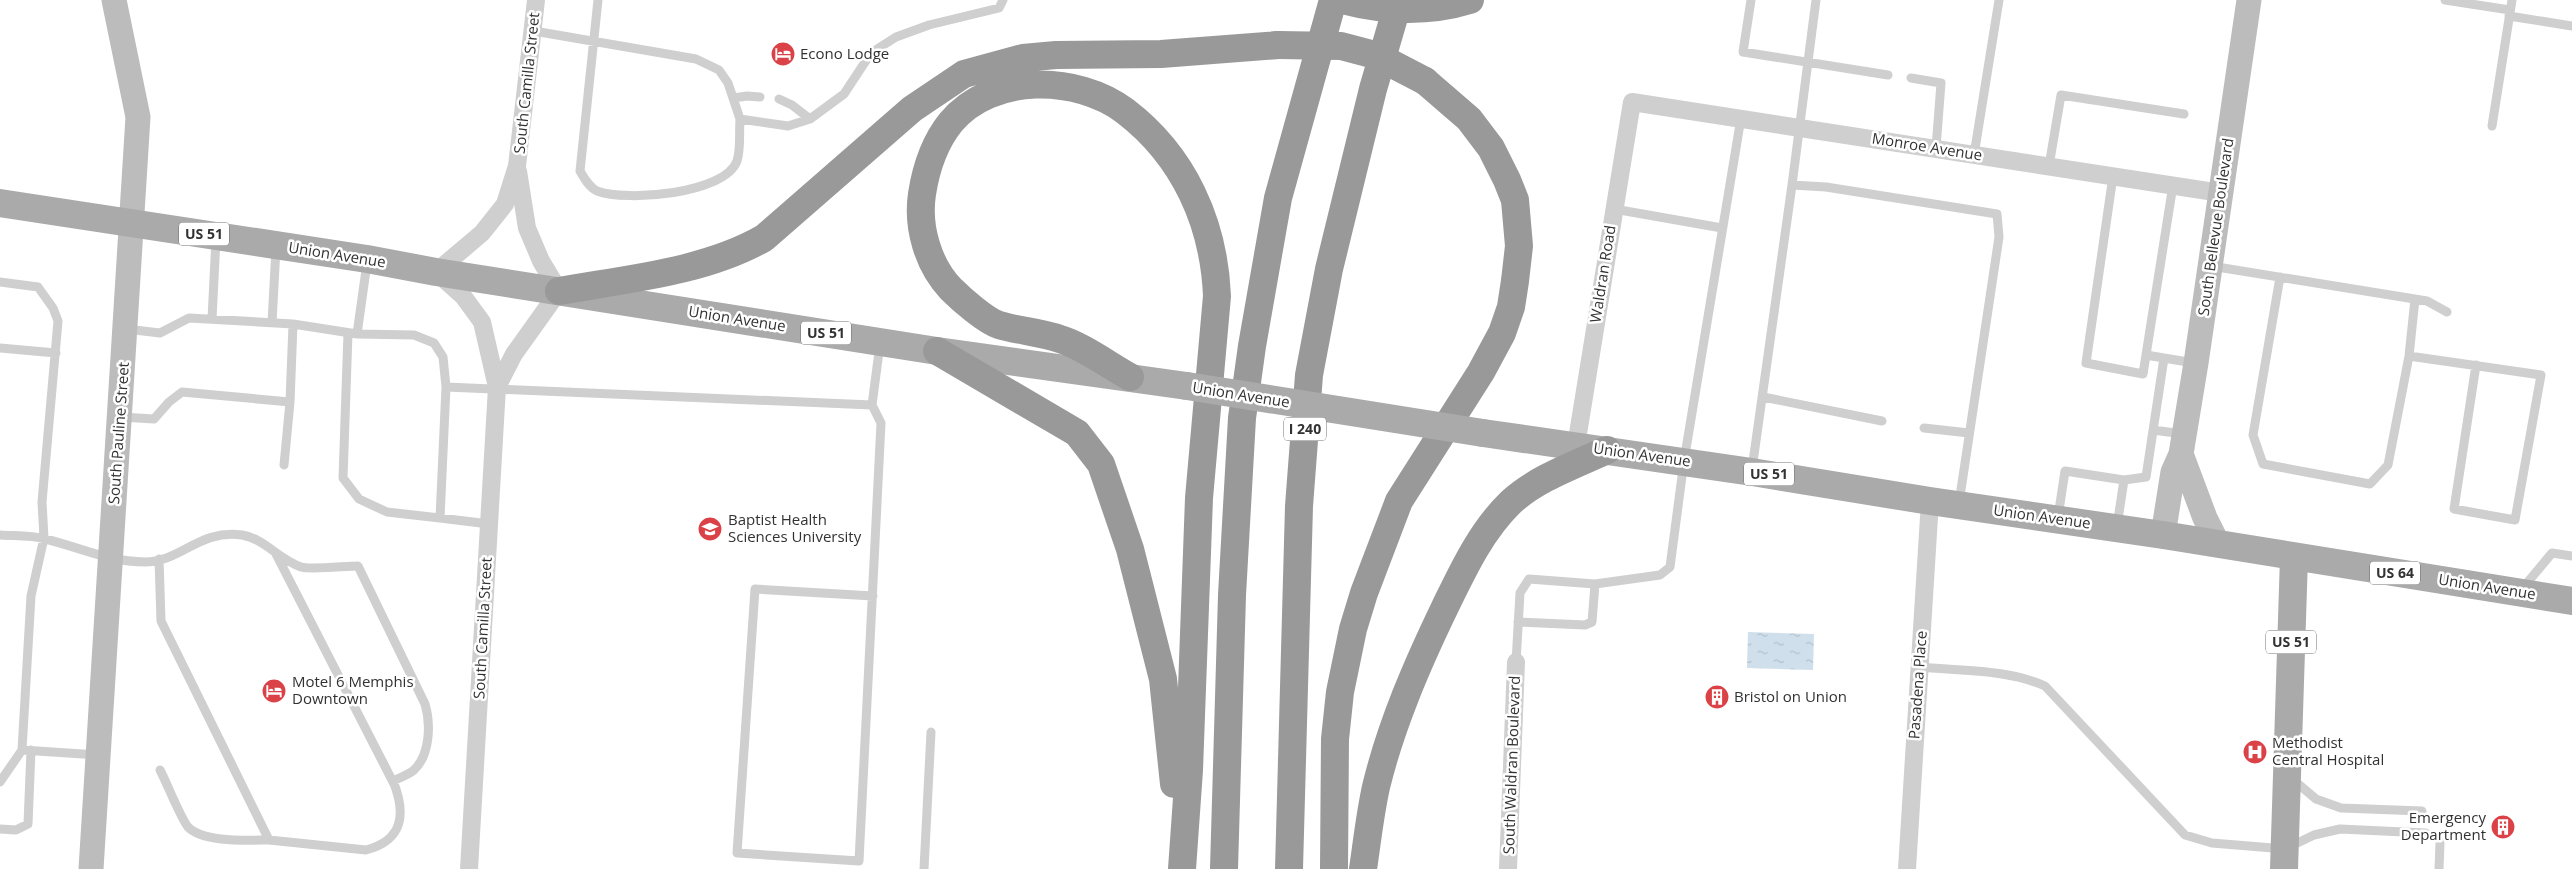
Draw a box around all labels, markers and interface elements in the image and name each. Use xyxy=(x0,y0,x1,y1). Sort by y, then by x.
street label: South Camilla Street xyxy=(509,11,543,155)
hotel icon: Econo Lodge xyxy=(770,41,796,67)
place label: Econo Lodge xyxy=(800,43,889,63)
street label: Monroe Avenue xyxy=(1871,127,1984,165)
street label: South Bellevue Boulevard xyxy=(2193,137,2237,317)
road number: US 51 xyxy=(179,222,229,245)
street label: Waldran Road xyxy=(1584,224,1620,324)
street label: Union Avenue xyxy=(287,236,387,272)
street label: Union Avenue xyxy=(687,300,787,336)
road number: US 51 xyxy=(801,322,851,344)
street label: South Pauline Street xyxy=(103,361,133,505)
street label: Union Avenue xyxy=(1191,376,1291,412)
road number: I 240 xyxy=(1284,418,1326,440)
street label: Union Avenue xyxy=(1592,437,1692,471)
road number: US 51 xyxy=(1744,462,1794,486)
street label: Union Avenue xyxy=(1992,499,2092,533)
place label: Baptist Health Sciences University xyxy=(728,509,862,546)
school or university icon: Baptist Health Sciences University xyxy=(697,516,723,542)
street label: South Camilla Street xyxy=(468,556,496,699)
road number: US 64 xyxy=(2370,562,2420,584)
street label: Union Avenue xyxy=(2437,568,2537,604)
street label: Pasadena Place xyxy=(1903,630,1931,740)
road number: US 51 xyxy=(2266,630,2316,654)
place label: Motel 6 Memphis Downtown xyxy=(292,671,414,708)
street label: South Waldran Boulevard xyxy=(1498,675,1524,855)
hotel icon: Motel 6 Memphis Downtown xyxy=(261,678,287,704)
building icon: Bristol on Union xyxy=(1704,684,1730,710)
place label: Bristol on Union xyxy=(1734,686,1847,706)
place label: Methodist Central Hospital xyxy=(2272,732,2384,769)
hospital icon: Methodist Central Hospital xyxy=(2242,739,2268,765)
place label: Emergency Department xyxy=(2401,807,2486,844)
building icon: Emergency Department xyxy=(2490,814,2516,840)

